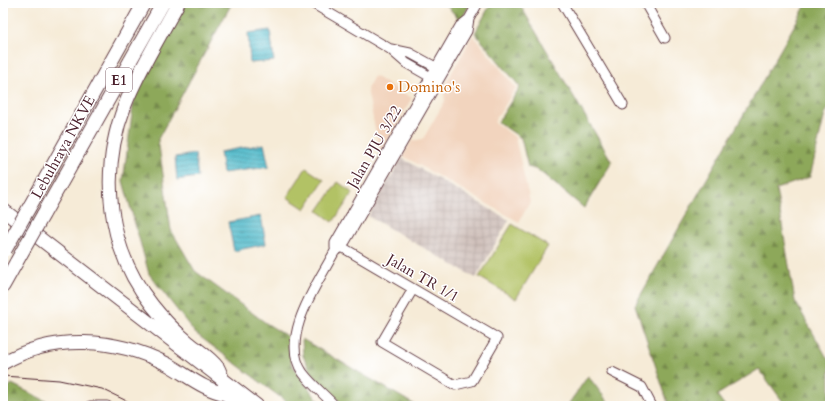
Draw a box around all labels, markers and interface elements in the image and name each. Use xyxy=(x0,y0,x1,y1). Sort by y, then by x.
road number: E1 xyxy=(106,68,132,92)
place label: Domino's xyxy=(398,77,460,97)
marker: Domino's xyxy=(385,82,395,92)
street label: Lebuhraya NKVE xyxy=(26,92,100,202)
street label: Jalan PJU 3/22 xyxy=(341,102,406,194)
street label: Jalan TR 1/1 xyxy=(382,248,463,307)

